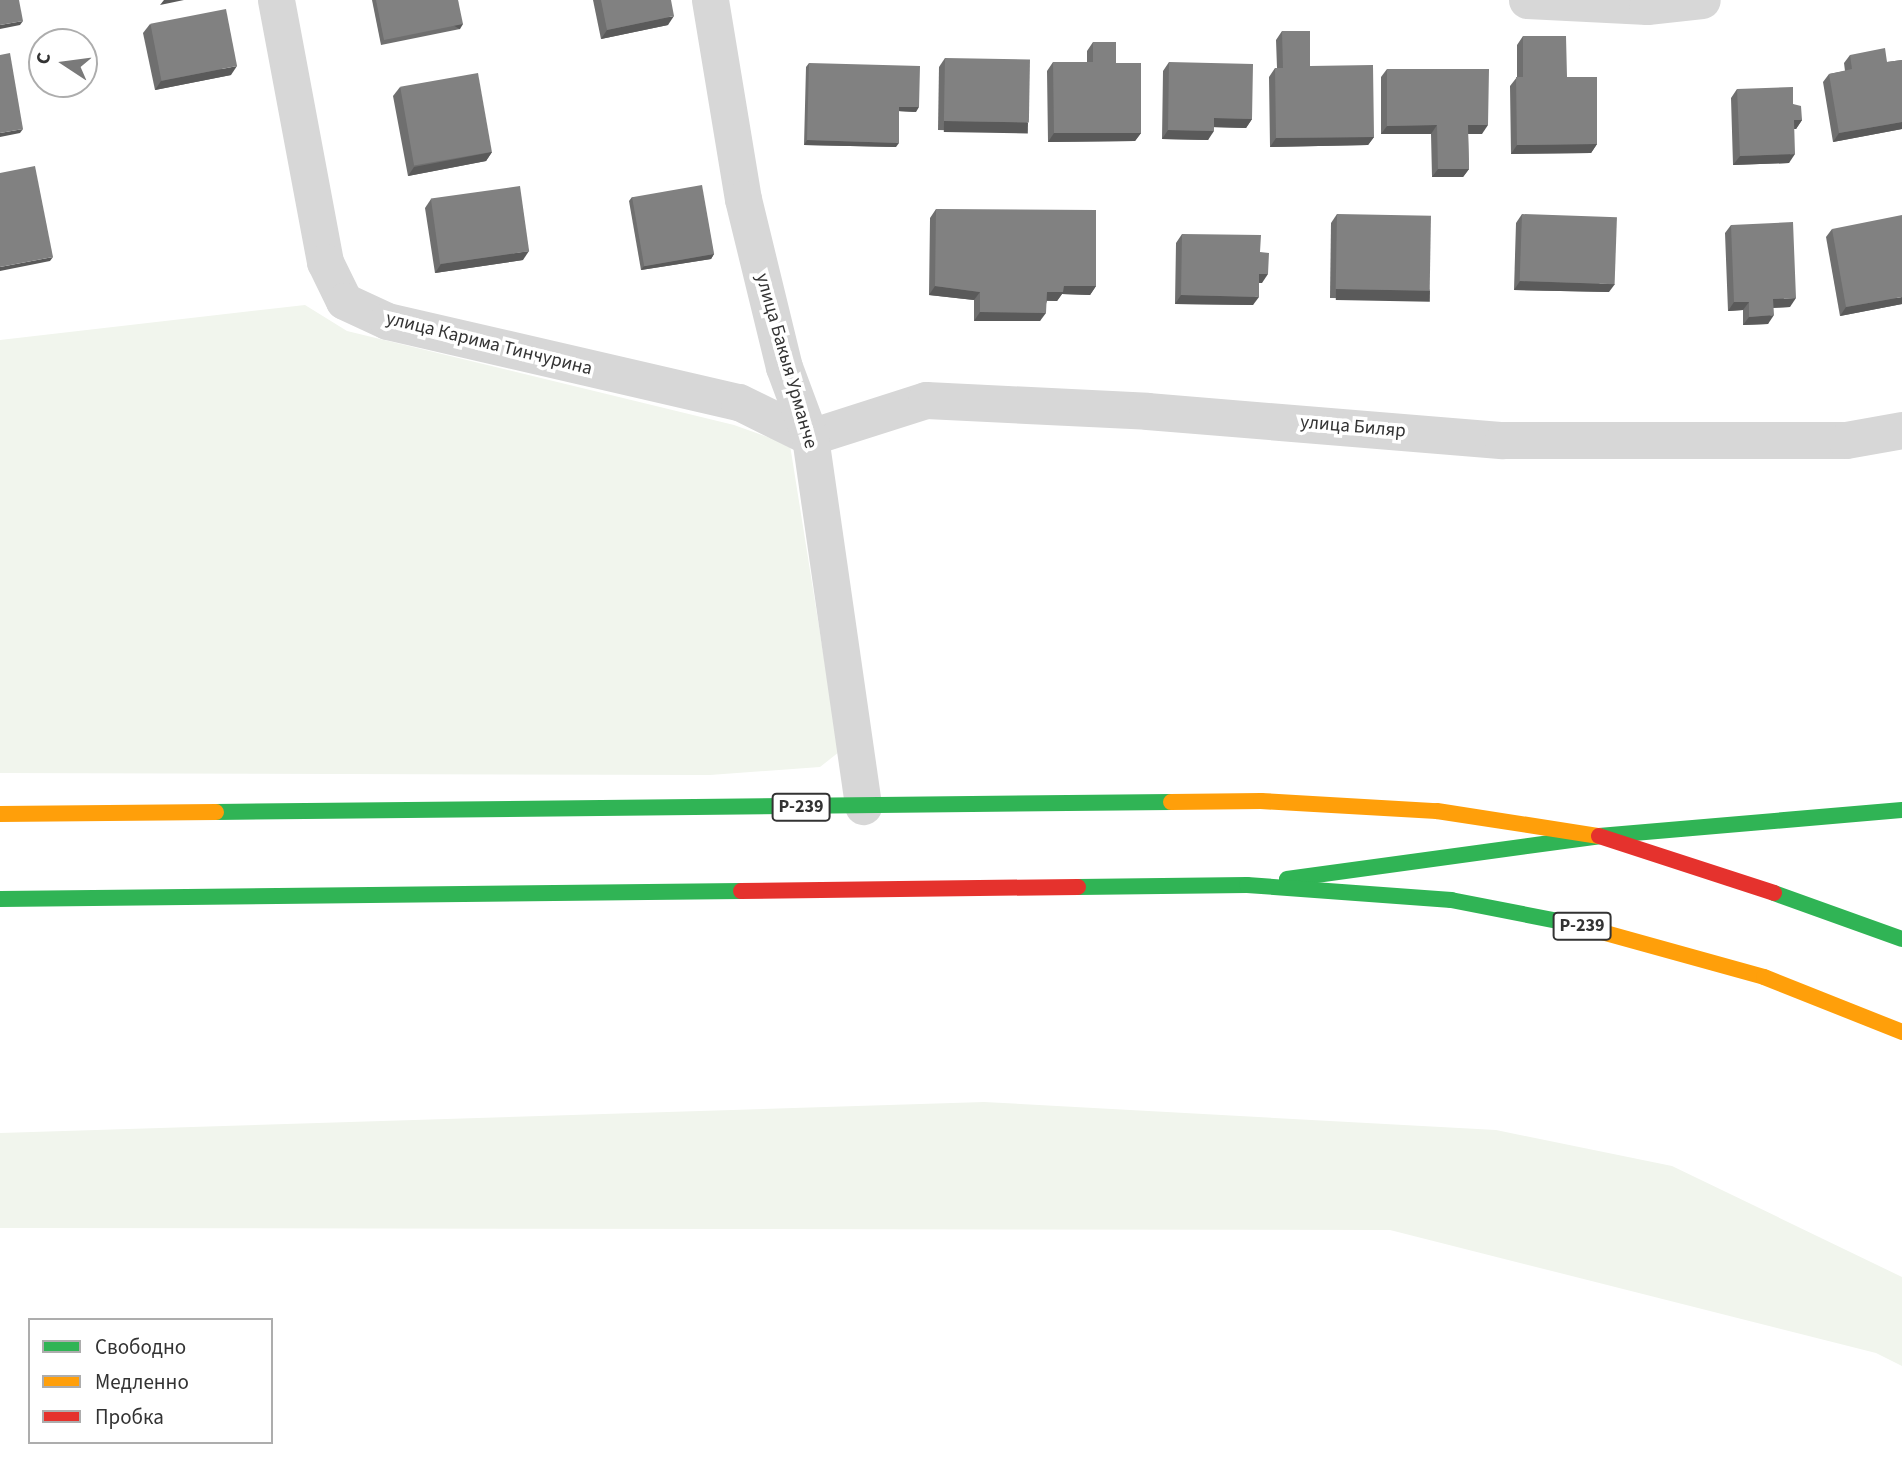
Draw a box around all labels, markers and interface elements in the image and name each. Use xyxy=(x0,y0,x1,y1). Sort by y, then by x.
north arrow xyxy=(28,28,98,98)
text: С xyxy=(30,50,58,67)
street label: улица Бакыя Урманче xyxy=(750,271,822,451)
street label: улица Карима Тинчурина xyxy=(384,307,594,381)
street label: улица Биляр xyxy=(1299,411,1407,443)
road number: Р-239 xyxy=(771,792,831,822)
road number: Р-239 xyxy=(1552,911,1612,940)
legend xyxy=(28,1318,273,1444)
text: Свободно xyxy=(95,1332,186,1362)
text: Медленно xyxy=(95,1367,189,1397)
text: Пробка xyxy=(95,1402,164,1432)

